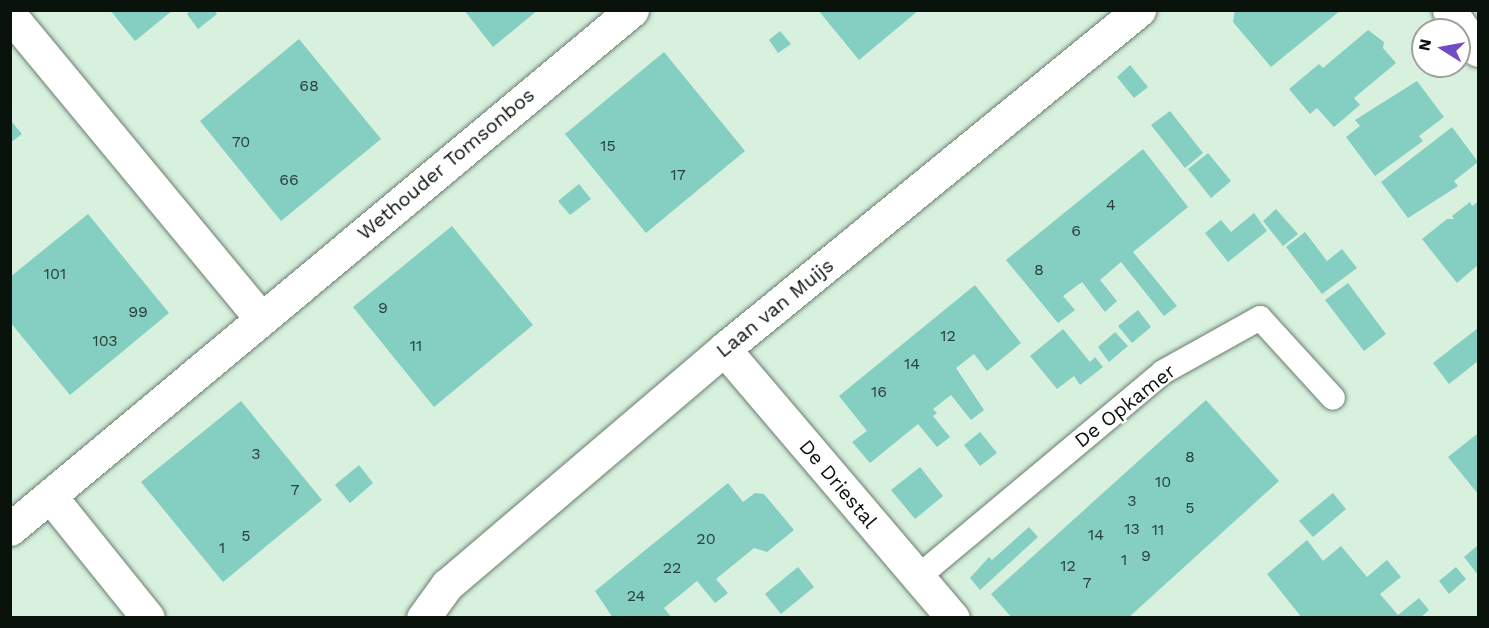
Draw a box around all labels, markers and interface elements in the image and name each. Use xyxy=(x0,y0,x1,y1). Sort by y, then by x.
north arrow xyxy=(1411,18,1471,78)
text: N xyxy=(1414,37,1435,52)
house number: 68 xyxy=(299,76,319,96)
street label: Wethouder Tomsonbos xyxy=(352,83,540,245)
house number: 70 xyxy=(232,132,250,152)
house number: 15 xyxy=(600,136,616,156)
house number: 17 xyxy=(670,165,686,185)
house number: 66 xyxy=(279,170,299,190)
house number: 4 xyxy=(1106,195,1116,215)
house number: 6 xyxy=(1071,221,1081,241)
street label: Laan van Muijs xyxy=(711,253,839,363)
house number: 8 xyxy=(1034,260,1044,280)
house number: 101 xyxy=(44,264,66,284)
house number: 9 xyxy=(378,298,388,318)
house number: 99 xyxy=(128,302,148,322)
house number: 12 xyxy=(940,326,956,346)
house number: 103 xyxy=(92,331,118,351)
house number: 11 xyxy=(410,336,422,356)
house number: 14 xyxy=(904,354,920,374)
street label: De Opkamer xyxy=(1070,359,1180,453)
house number: 16 xyxy=(871,382,887,402)
street label: De Driestal xyxy=(794,435,882,533)
house number: 3 xyxy=(251,444,261,464)
house number: 8 xyxy=(1185,447,1195,467)
house number: 10 xyxy=(1155,472,1171,492)
house number: 7 xyxy=(291,480,299,500)
house number: 3 xyxy=(1127,491,1137,511)
house number: 5 xyxy=(1185,498,1195,518)
house number: 13 xyxy=(1124,519,1140,539)
house number: 11 xyxy=(1152,520,1164,540)
house number: 14 xyxy=(1088,525,1104,545)
house number: 5 xyxy=(241,526,251,546)
house number: 20 xyxy=(696,529,716,549)
house number: 1 xyxy=(219,538,225,558)
house number: 9 xyxy=(1141,546,1151,566)
house number: 1 xyxy=(1121,550,1127,570)
house number: 12 xyxy=(1060,556,1076,576)
house number: 22 xyxy=(663,558,681,578)
house number: 7 xyxy=(1083,573,1091,593)
house number: 24 xyxy=(627,586,645,606)

